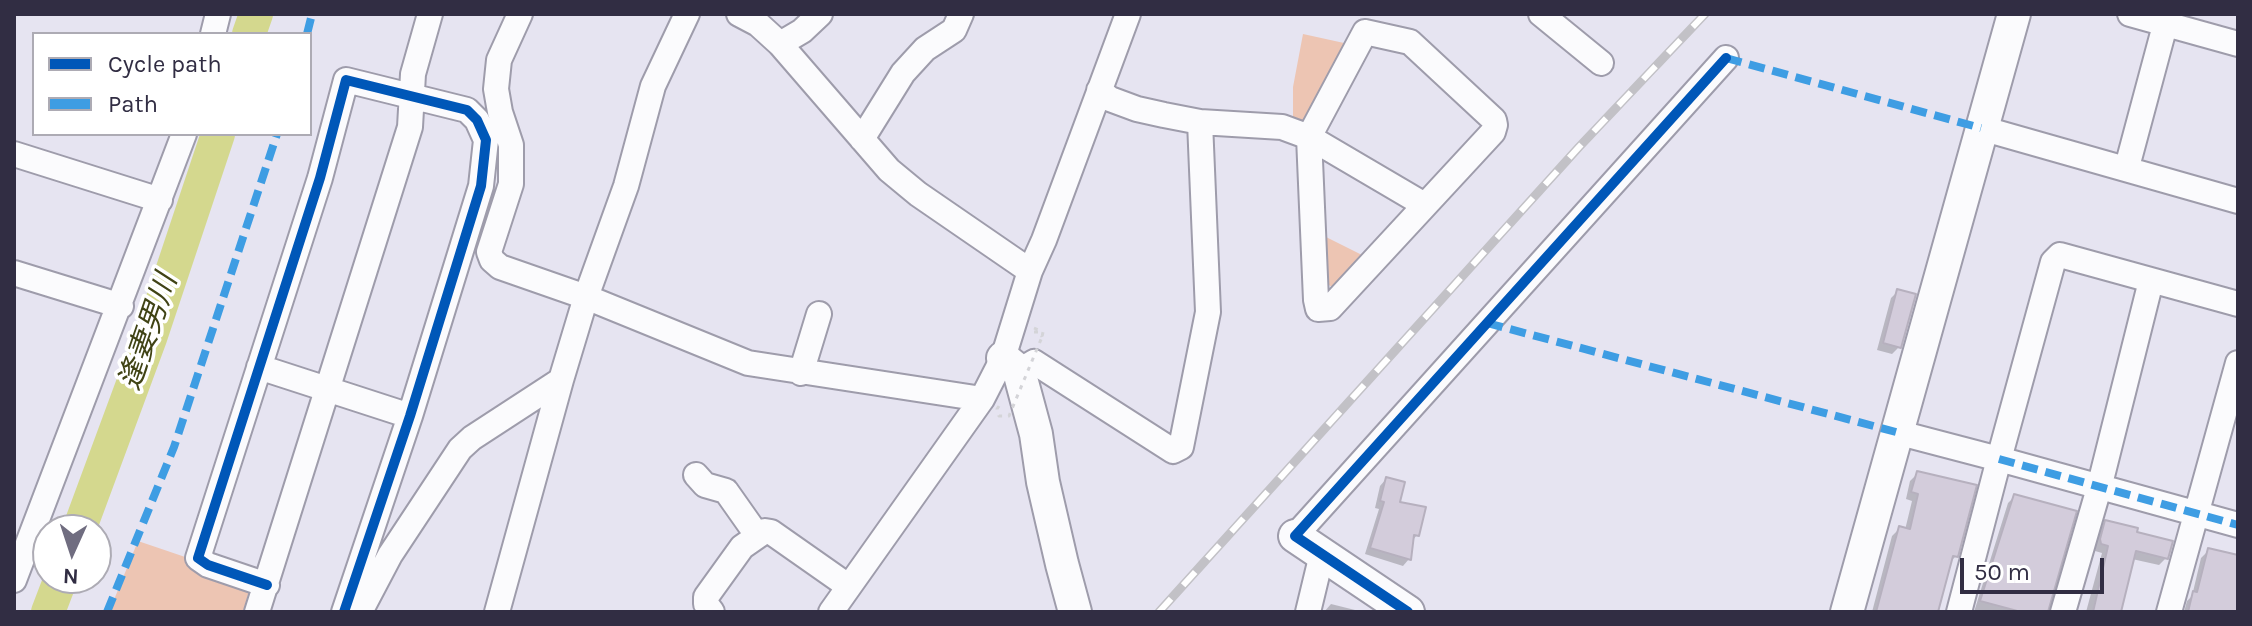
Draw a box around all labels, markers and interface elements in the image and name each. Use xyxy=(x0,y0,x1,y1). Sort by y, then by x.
legend xyxy=(32,32,312,136)
text: Cycle path xyxy=(108,50,222,78)
text: Path xyxy=(108,90,158,118)
water label: 逢妻男川 xyxy=(112,269,186,395)
north arrow xyxy=(32,514,112,594)
scale bar xyxy=(1964,542,2108,592)
text: 50 m xyxy=(1974,558,2030,586)
text: N xyxy=(62,563,79,589)

